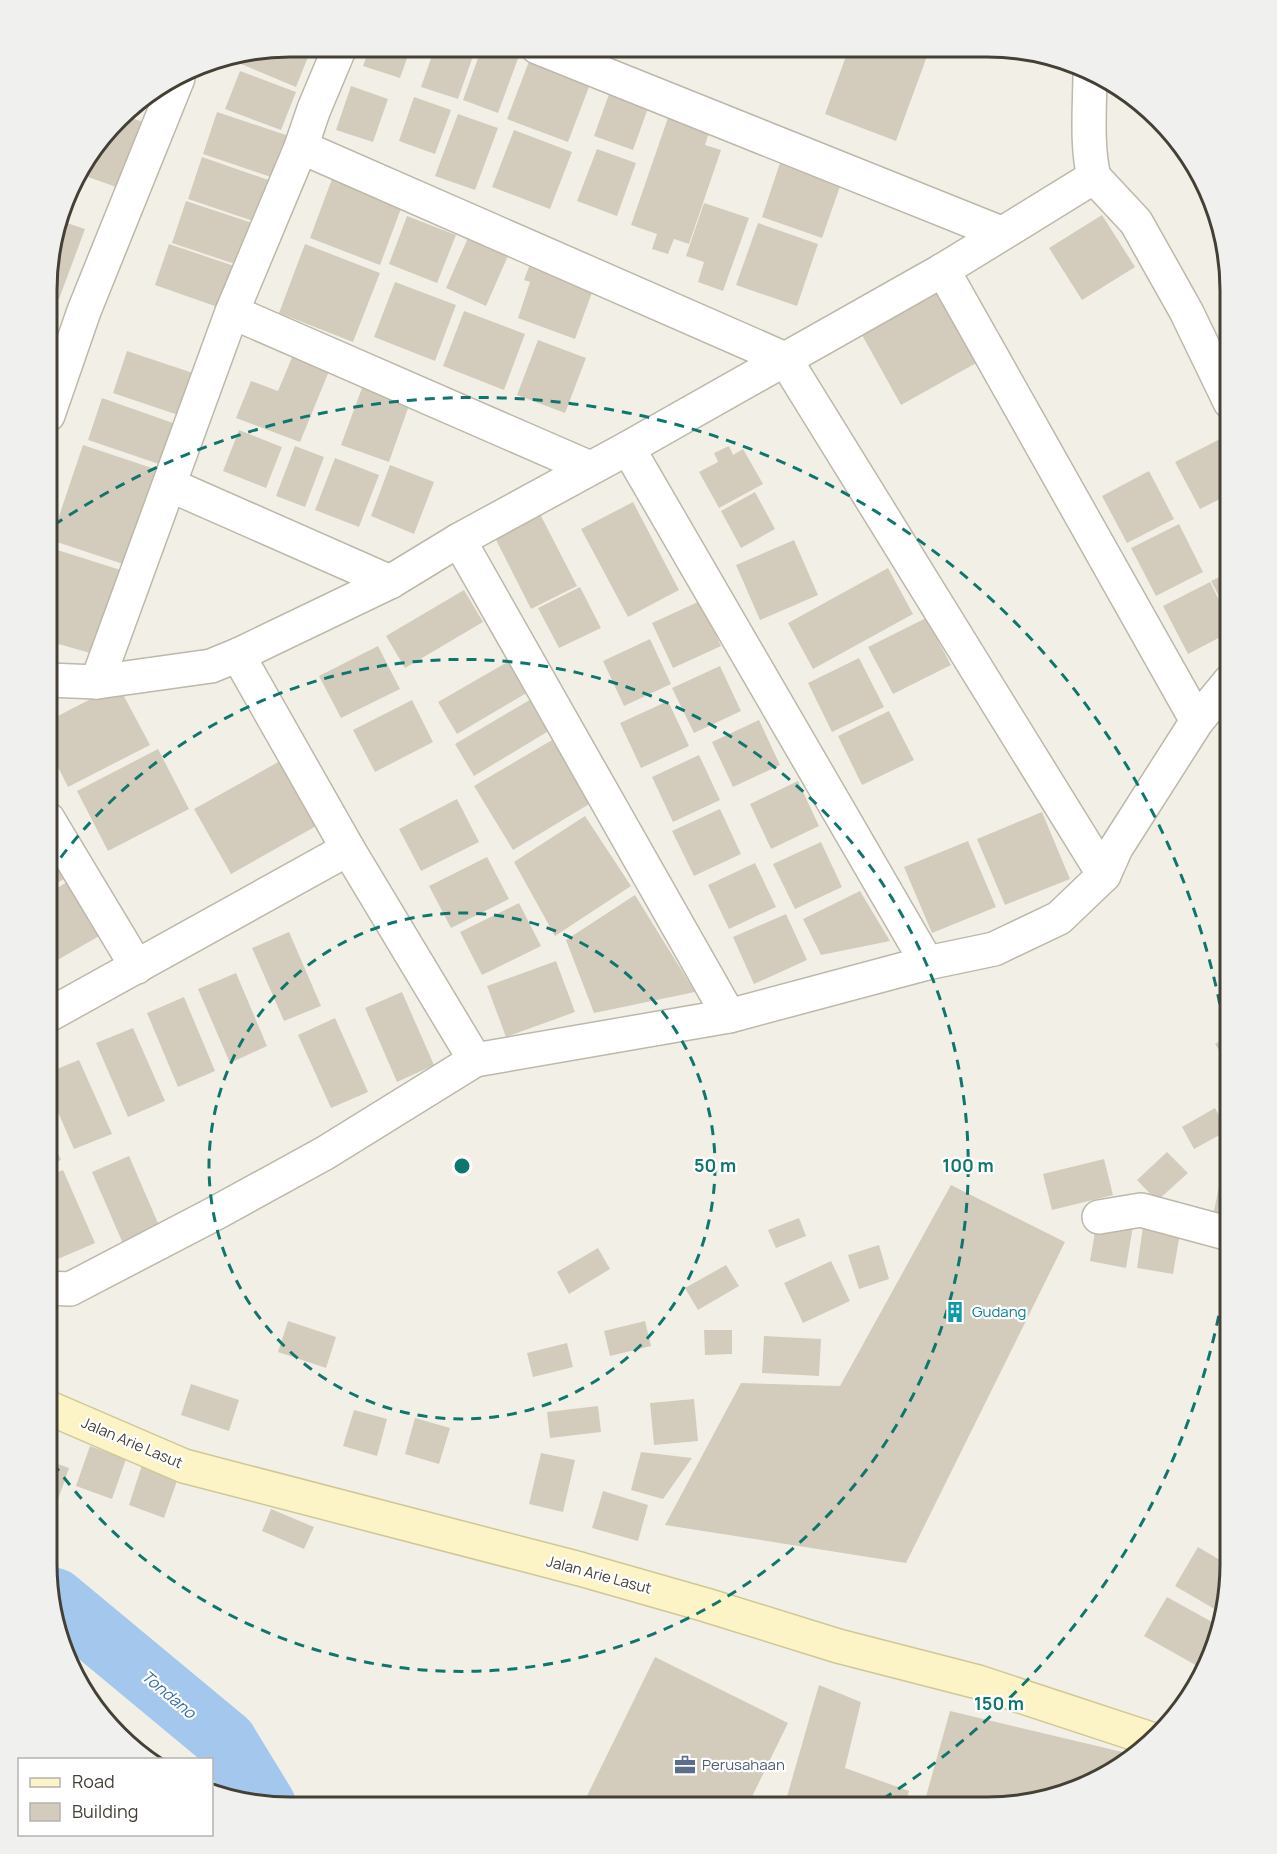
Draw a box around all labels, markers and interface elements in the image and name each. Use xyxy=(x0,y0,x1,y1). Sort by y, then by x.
text: 50 m xyxy=(694,1153,736,1177)
text: 100 m xyxy=(942,1153,994,1177)
centre of rings xyxy=(452,1156,472,1176)
building icon: Gudang xyxy=(943,1300,967,1324)
place label: Gudang xyxy=(972,1301,1027,1322)
street label: Jalan Arie Lasut xyxy=(78,1412,186,1473)
street label: Jalan Arie Lasut xyxy=(544,1550,654,1599)
water label: Tondano xyxy=(137,1665,202,1724)
text: 150 m xyxy=(974,1691,1024,1715)
office icon: Perusahaan xyxy=(673,1753,697,1777)
place label: Perusahaan xyxy=(702,1754,785,1775)
legend xyxy=(18,1758,213,1836)
text: Road xyxy=(72,1769,115,1793)
text: Building xyxy=(72,1799,138,1823)

